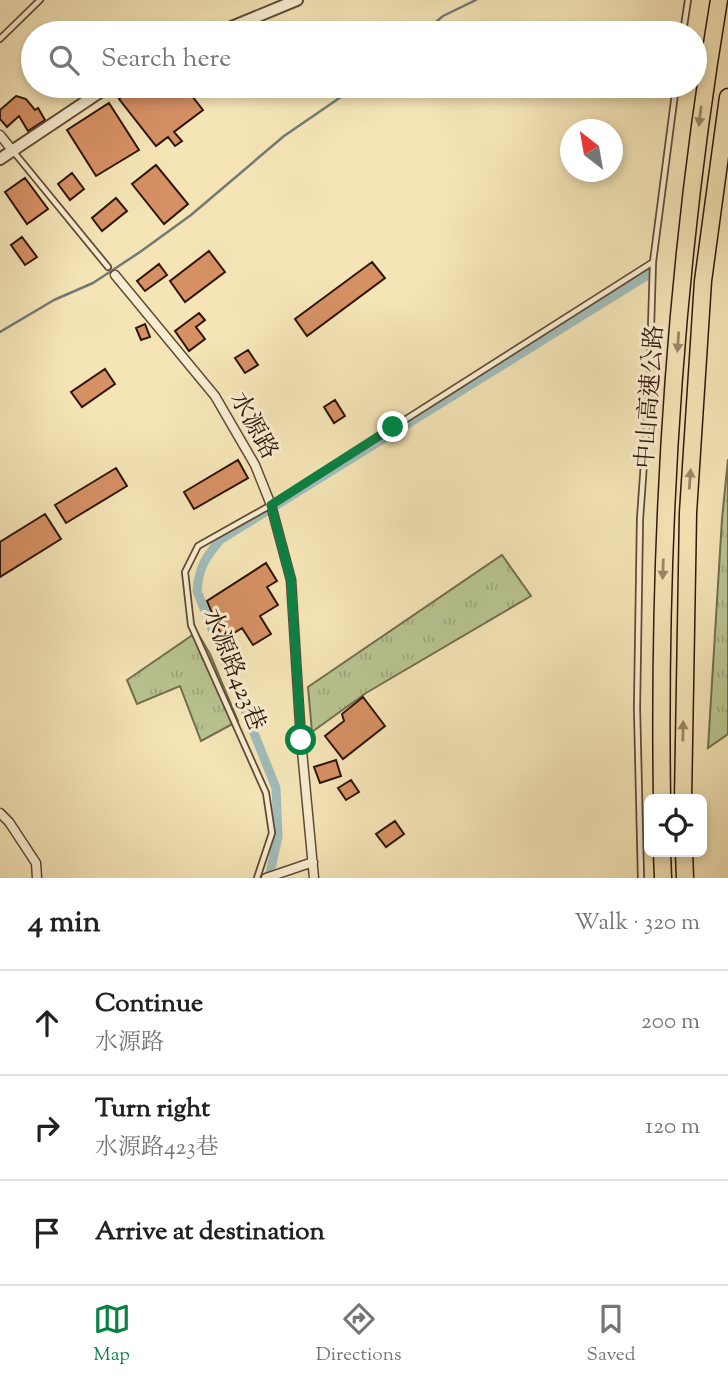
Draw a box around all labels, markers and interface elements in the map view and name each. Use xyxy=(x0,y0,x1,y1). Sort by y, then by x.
search box xyxy=(21,21,707,98)
icon: search xyxy=(45,41,83,79)
text: Search here xyxy=(101,41,231,78)
one-way arrow xyxy=(695,105,706,127)
north arrow xyxy=(560,119,623,182)
street label: 中山高速公路 xyxy=(629,324,673,470)
one-way arrow xyxy=(672,331,683,353)
street label: 水源路 xyxy=(221,386,285,466)
route end xyxy=(377,411,408,442)
one-way arrow xyxy=(685,468,696,490)
one-way arrow xyxy=(658,558,669,580)
street label: 水源路423巷 xyxy=(193,604,273,736)
one-way arrow xyxy=(677,720,689,742)
route start xyxy=(285,724,316,755)
map controls xyxy=(644,794,707,857)
button: locate xyxy=(644,794,707,857)
text: 4 min xyxy=(28,902,101,945)
text: Walk · 320 m xyxy=(574,907,700,940)
text: Continue xyxy=(95,986,203,1023)
icon: ahead xyxy=(28,1004,66,1042)
text: 200 m xyxy=(641,1006,700,1039)
text: 水源路 xyxy=(95,1027,164,1060)
text: Turn right xyxy=(95,1091,210,1128)
icon: right xyxy=(28,1109,66,1147)
text: 120 m xyxy=(645,1111,700,1144)
text: 水源路423巷 xyxy=(95,1132,219,1165)
icon: arrive xyxy=(28,1214,66,1252)
text: Arrive at destination xyxy=(95,1214,325,1251)
tab: Map xyxy=(93,1300,131,1369)
tab: Directions xyxy=(316,1300,401,1369)
tab: Saved xyxy=(587,1300,635,1369)

